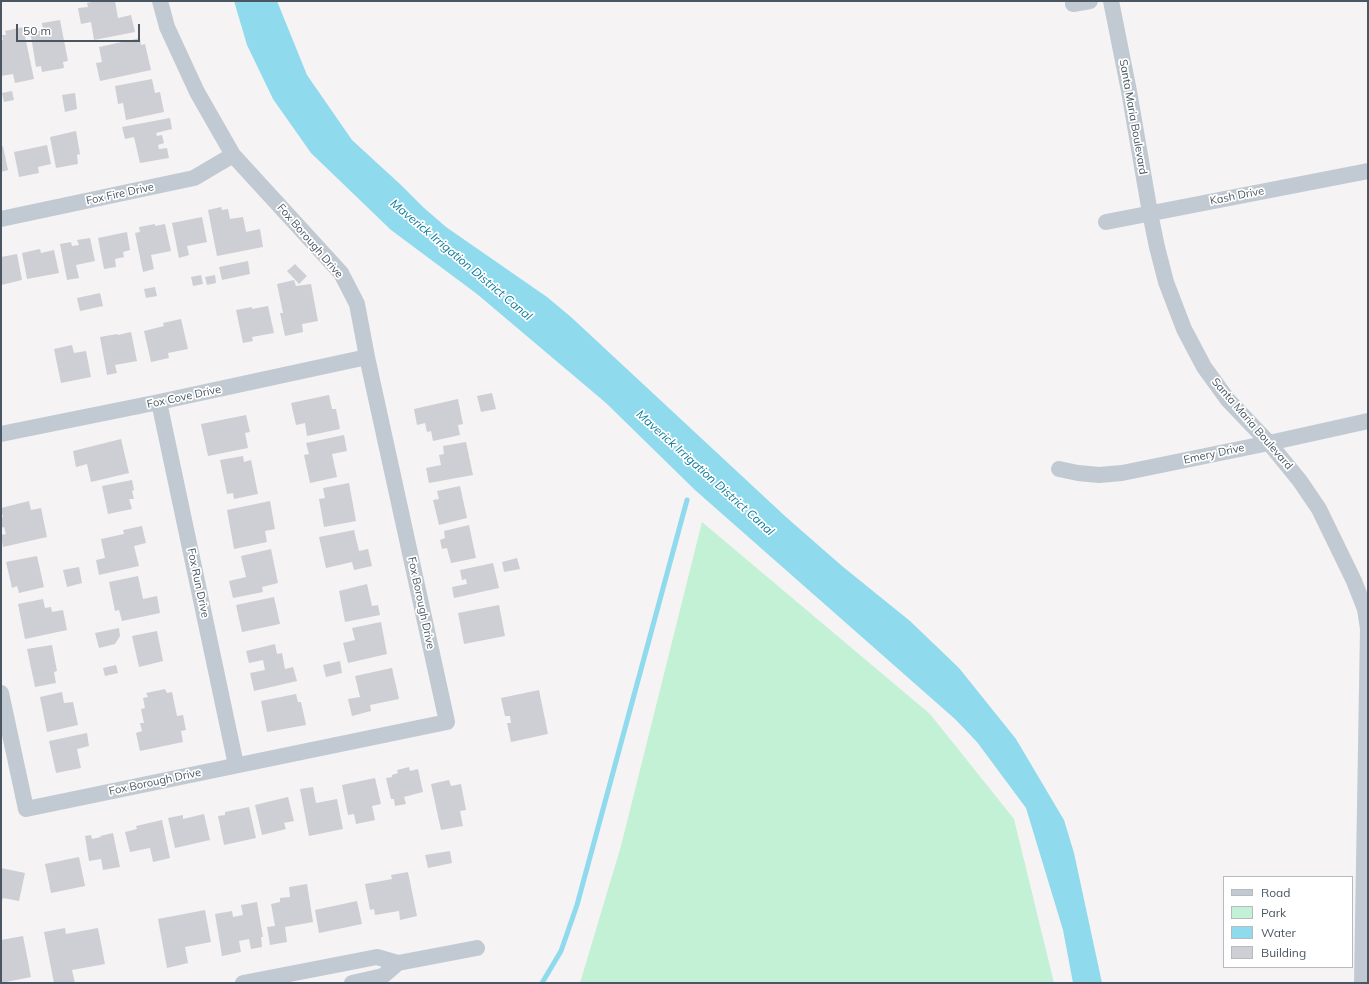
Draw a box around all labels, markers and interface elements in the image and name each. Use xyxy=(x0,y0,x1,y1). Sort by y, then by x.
scale bar xyxy=(18,16,142,42)
text: 50 m xyxy=(23,23,51,38)
street label: Santa Maria Boulevard xyxy=(1116,58,1150,176)
street label: Fox Fire Drive xyxy=(85,180,155,208)
street label: Kash Drive xyxy=(1209,184,1265,208)
water label: Maverick Irrigation District Canal xyxy=(387,196,535,324)
street label: Fox Borough Drive xyxy=(274,201,346,281)
street label: Santa Maria Boulevard xyxy=(1209,376,1295,472)
street label: Fox Cove Drive xyxy=(146,383,222,411)
water label: Maverick Irrigation District Canal xyxy=(633,407,777,539)
street label: Emery Drive xyxy=(1182,441,1246,467)
street label: Fox Run Drive xyxy=(184,547,212,619)
street label: Fox Borough Drive xyxy=(405,556,437,650)
street label: Fox Borough Drive xyxy=(108,766,202,798)
legend xyxy=(1223,876,1353,968)
text: Road xyxy=(1261,885,1290,900)
text: Park xyxy=(1261,905,1286,920)
text: Water xyxy=(1261,925,1296,940)
text: Building xyxy=(1261,945,1306,960)

